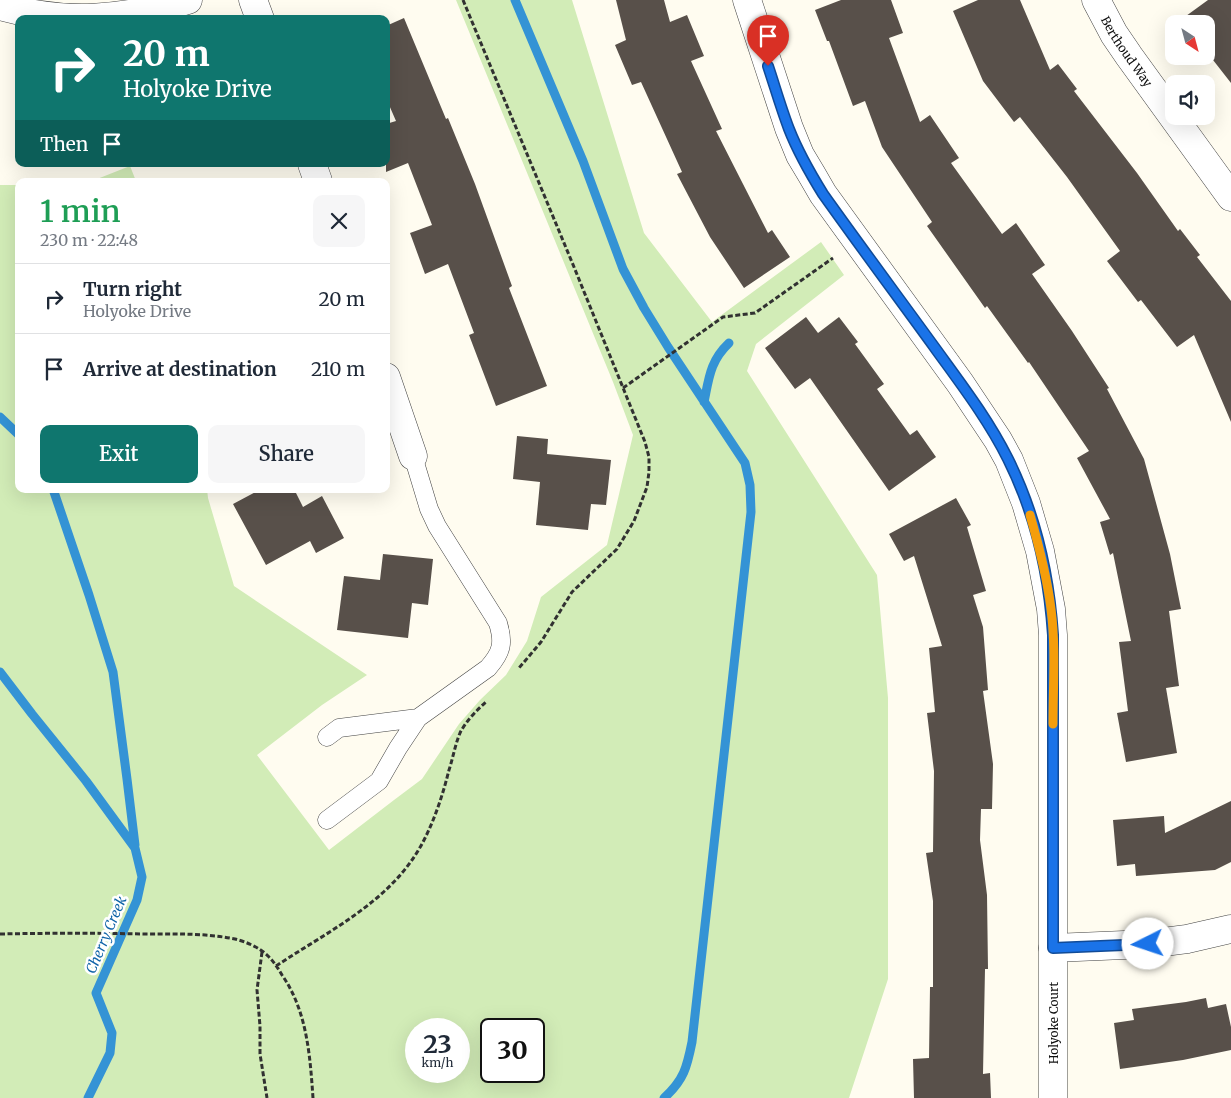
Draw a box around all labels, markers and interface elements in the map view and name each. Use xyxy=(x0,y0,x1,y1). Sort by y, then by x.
street label: Berthoud Way xyxy=(1098,13,1156,89)
pin xyxy=(747,15,789,66)
north arrow xyxy=(1165,15,1215,65)
map controls xyxy=(1165,15,1215,125)
icon: arrive xyxy=(754,22,782,50)
text: 20 m xyxy=(123,32,210,76)
icon: right xyxy=(40,35,105,100)
text: Holyoke Drive xyxy=(123,75,272,103)
button: sound xyxy=(1165,75,1215,125)
icon: arrive xyxy=(98,130,126,158)
text: Then xyxy=(40,132,88,156)
text: 1 min xyxy=(40,192,121,230)
button: close xyxy=(313,195,365,247)
text: 230 m · 22:48 xyxy=(40,230,138,250)
text: Turn right xyxy=(83,277,182,301)
icon: right xyxy=(40,285,68,313)
text: 20 m xyxy=(318,287,365,311)
text: Holyoke Drive xyxy=(83,301,191,321)
icon: arrive xyxy=(40,355,68,383)
text: Arrive at destination xyxy=(83,357,277,381)
text: 210 m xyxy=(311,357,365,381)
button: Exit xyxy=(40,425,198,483)
button: Share xyxy=(208,425,365,483)
water label: Cherry Creek xyxy=(82,893,130,976)
position arrow xyxy=(1121,917,1173,969)
street label: Holyoke Court xyxy=(1046,982,1061,1064)
speed limit sign: 30 xyxy=(480,1018,545,1083)
text: 23 xyxy=(423,1028,452,1060)
text: km/h xyxy=(422,1055,453,1070)

